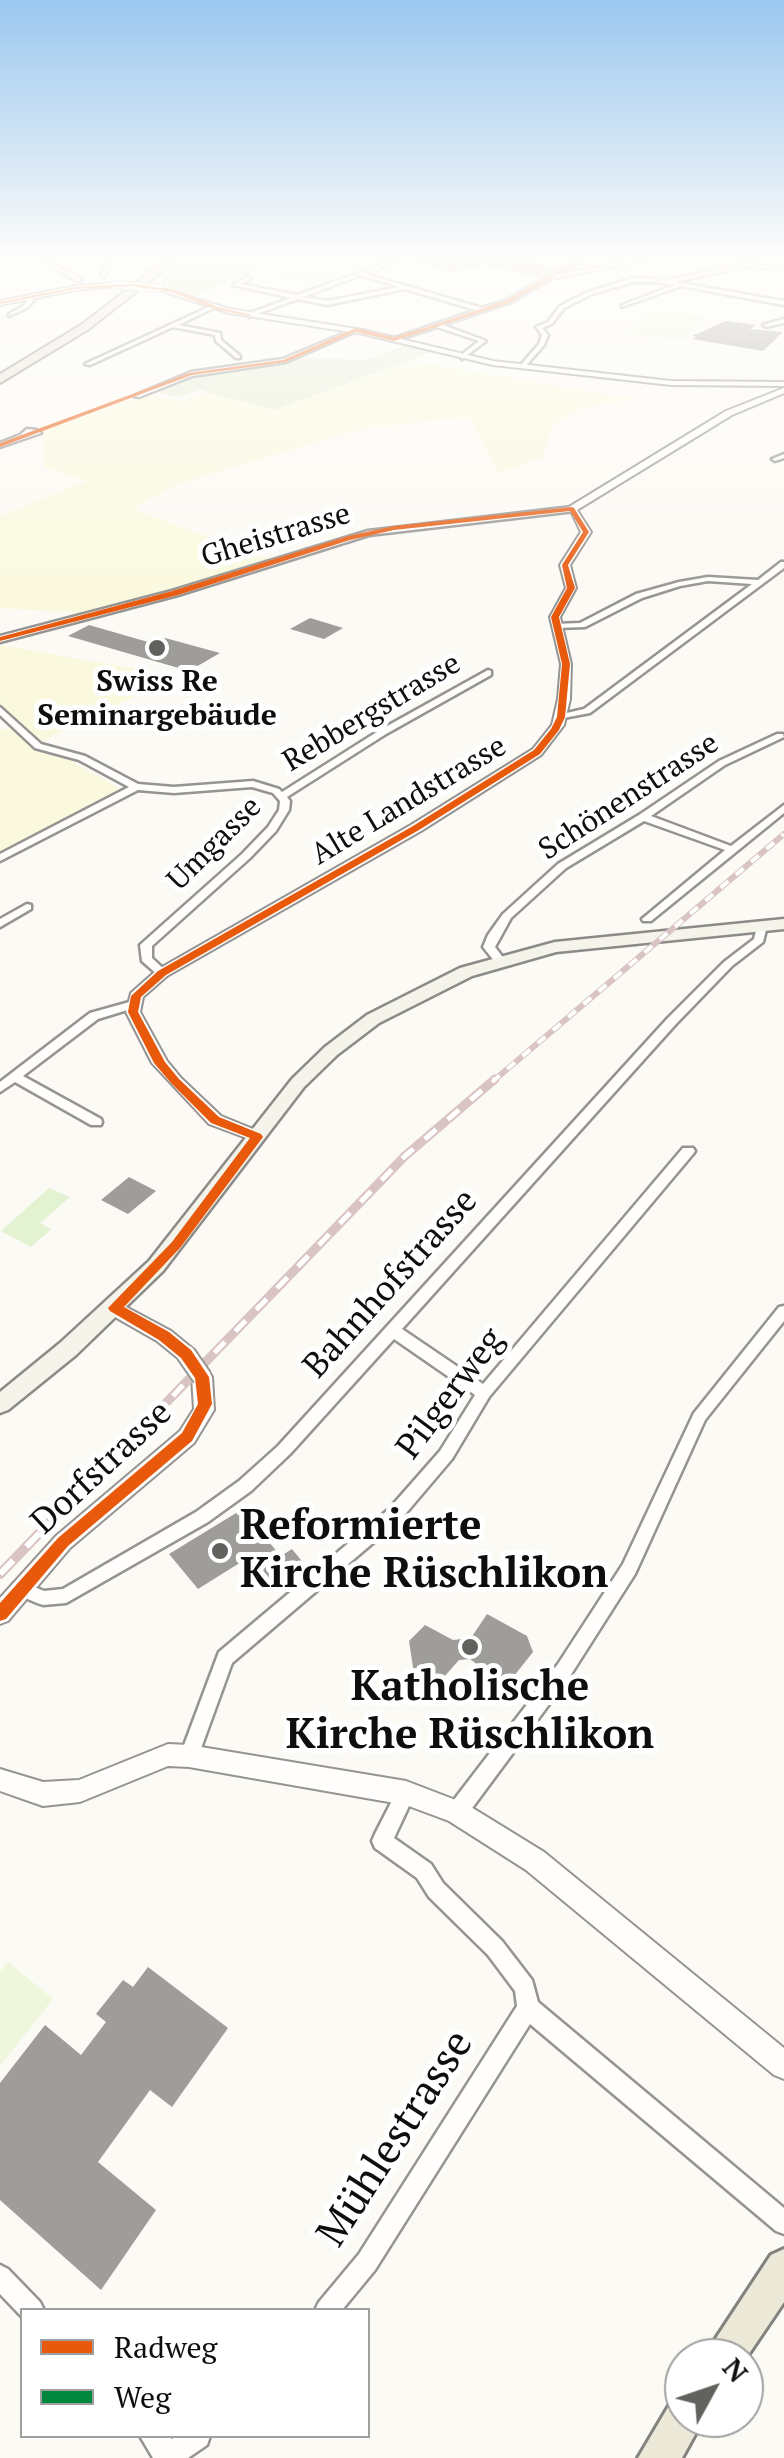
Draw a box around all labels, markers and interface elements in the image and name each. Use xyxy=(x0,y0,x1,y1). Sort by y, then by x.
street label: Gheistrasse xyxy=(197,496,355,576)
marker: Swiss Re Seminargebäude xyxy=(146,637,168,659)
street label: Rebbergstrasse xyxy=(277,646,467,780)
place label: Swiss Re Seminargebäude xyxy=(37,664,277,734)
street label: Schönenstrasse xyxy=(532,726,726,868)
street label: Alte Landstrasse xyxy=(305,729,513,873)
street label: Umgasse xyxy=(161,790,269,898)
street label: Bahnhofstrasse xyxy=(295,1181,487,1387)
street label: Pilgerweg xyxy=(388,1320,514,1468)
street label: Dorfstrasse xyxy=(23,1392,181,1544)
place label: Reformierte Kirche Rüschlikon xyxy=(240,1502,608,1600)
marker: Reformierte Kirche Rüschlikon xyxy=(209,1540,231,1562)
marker: Katholische Kirche Rüschlikon xyxy=(459,1636,481,1658)
place label: Katholische Kirche Rüschlikon xyxy=(286,1663,654,1762)
street label: Mühlestrasse xyxy=(307,2021,485,2257)
legend xyxy=(20,2308,370,2438)
text: Radweg xyxy=(114,2327,217,2367)
north arrow xyxy=(664,2338,764,2438)
text: N xyxy=(715,2350,757,2390)
text: Weg xyxy=(114,2377,171,2417)

